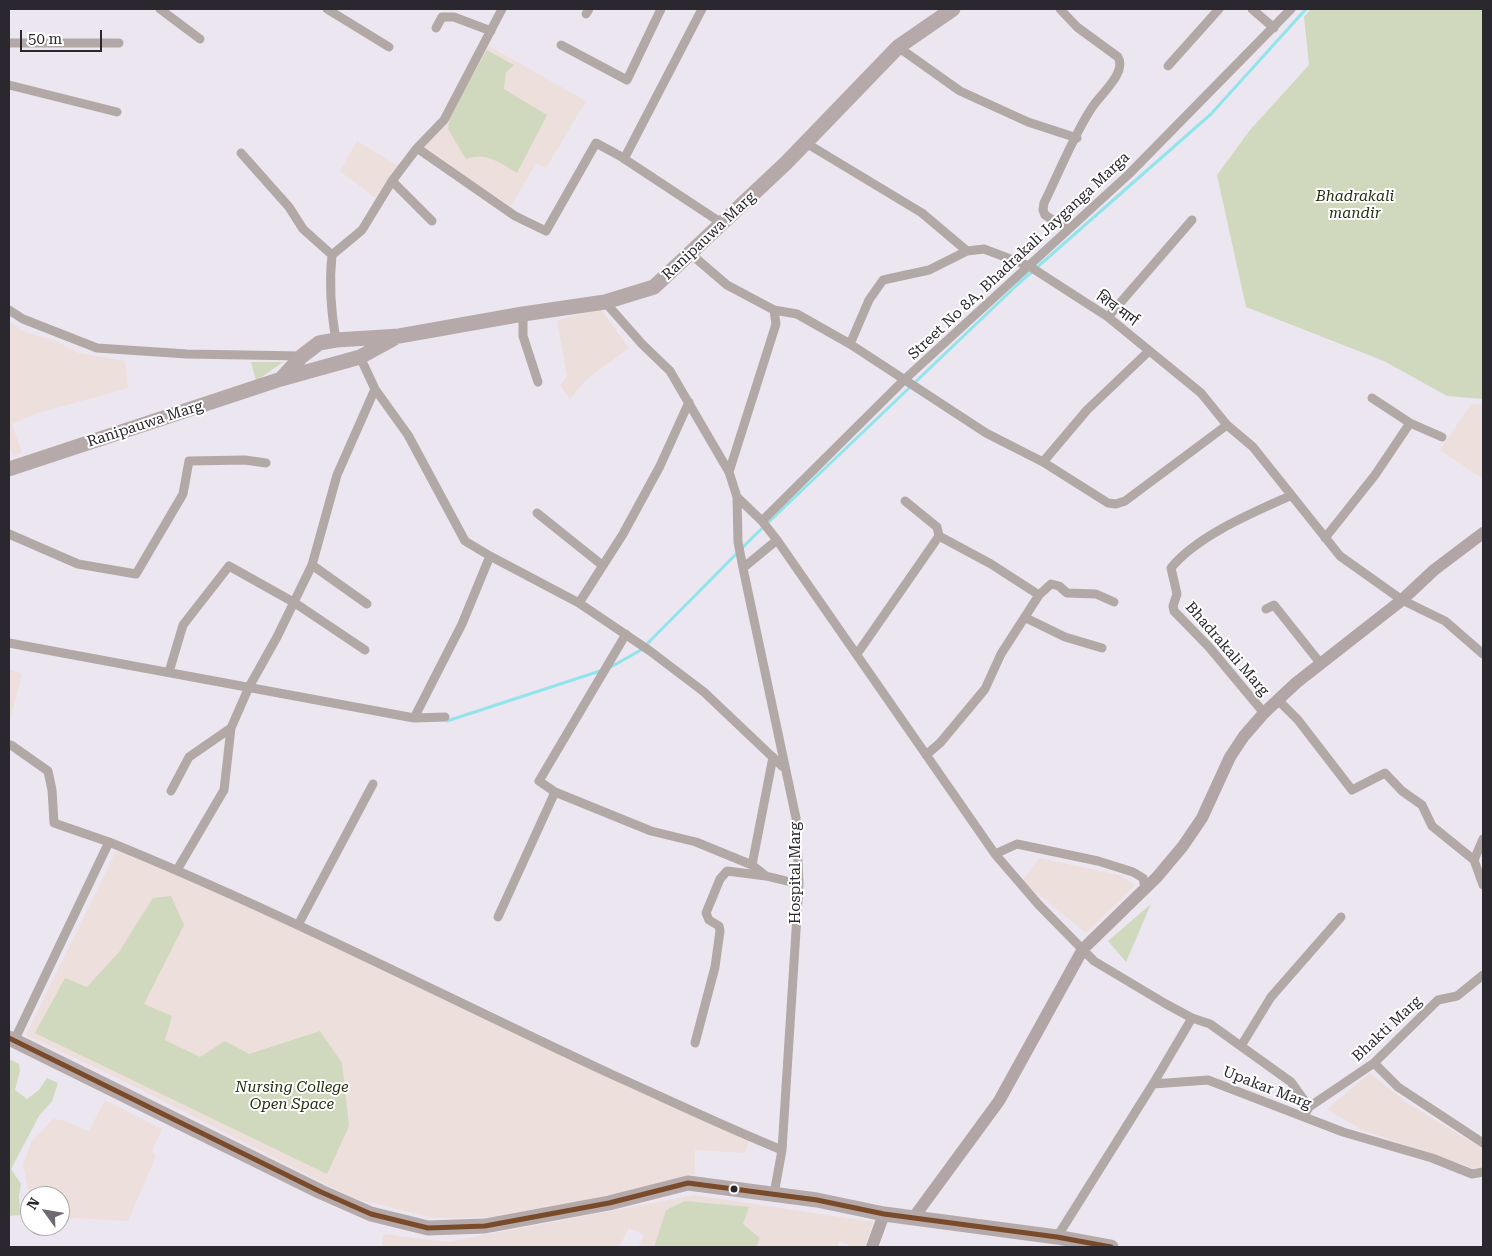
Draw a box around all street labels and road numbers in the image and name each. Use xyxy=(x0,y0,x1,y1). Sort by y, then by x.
street label: Street No 8A, Bhadrakali Jayganga Marga xyxy=(905,148,1133,364)
street label: Ranipauwa Marg xyxy=(659,188,759,284)
street label: शिव मार्ग xyxy=(1092,288,1142,330)
street label: Ranipauwa Marg xyxy=(85,397,205,451)
street label: Bhadrakali Marg xyxy=(1181,598,1273,700)
street label: Hospital Marg xyxy=(787,822,805,924)
street label: Bhakti Marg xyxy=(1349,992,1425,1066)
street label: Upakar Marg xyxy=(1220,1063,1314,1113)

